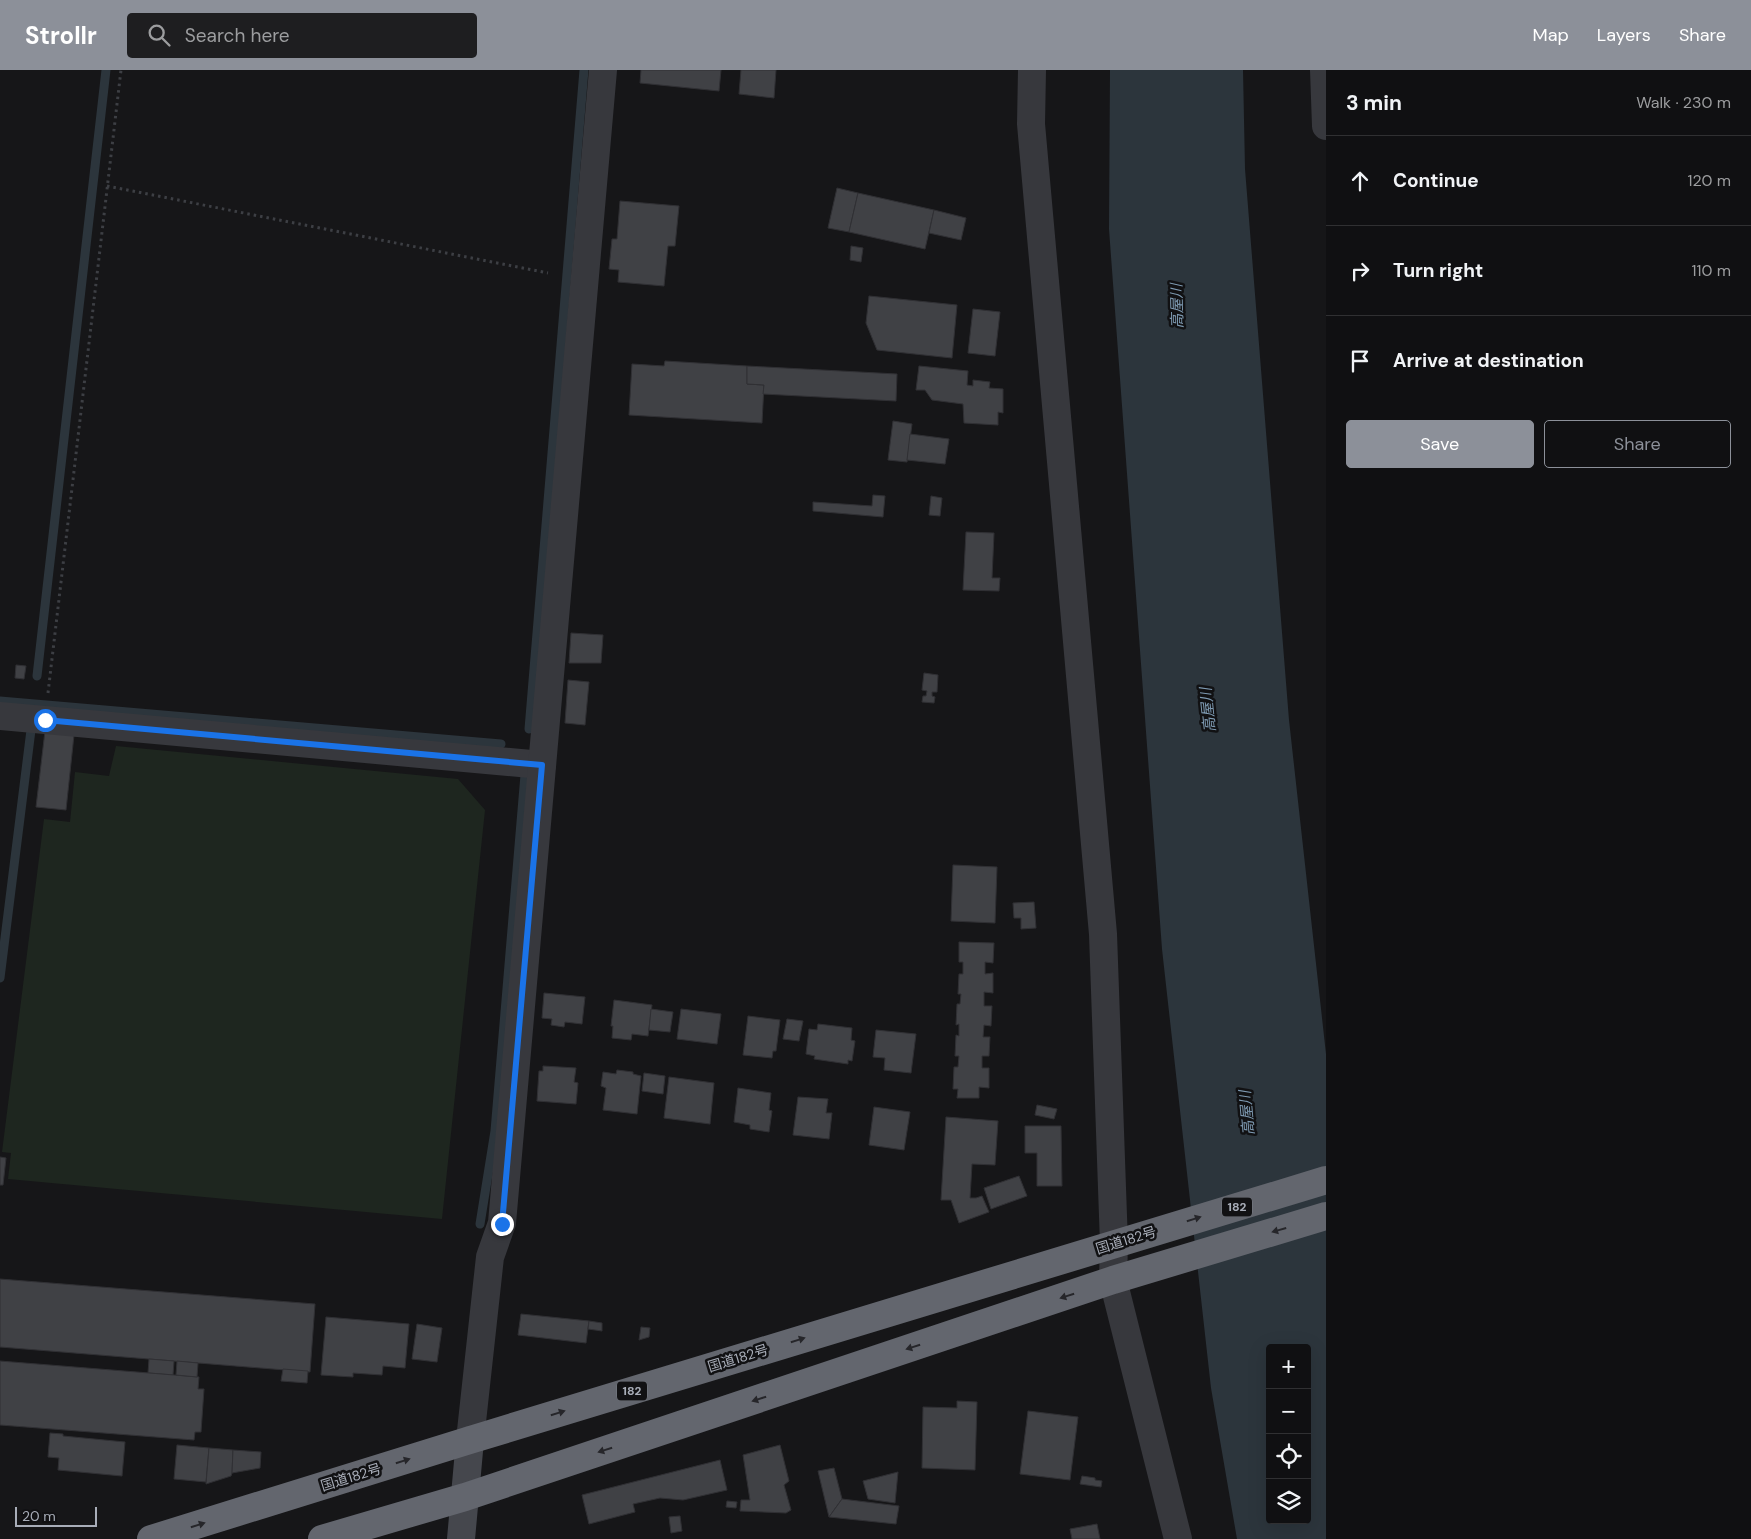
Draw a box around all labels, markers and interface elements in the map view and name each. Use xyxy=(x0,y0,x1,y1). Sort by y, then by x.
search box xyxy=(127,13,477,58)
text: Strollr xyxy=(25,20,97,51)
icon: search xyxy=(145,21,173,49)
text: Search here xyxy=(185,23,290,48)
text: Map xyxy=(1533,23,1569,47)
text: Layers xyxy=(1597,23,1651,47)
text: Share xyxy=(1679,23,1726,47)
text: 3 min xyxy=(1346,89,1402,117)
text: Walk · 230 m xyxy=(1636,92,1731,113)
icon: ahead xyxy=(1346,167,1374,195)
text: Continue xyxy=(1393,168,1479,193)
text: 120 m xyxy=(1687,170,1731,191)
icon: right xyxy=(1346,257,1374,285)
text: Turn right xyxy=(1393,258,1483,283)
text: 110 m xyxy=(1692,260,1731,281)
water label: 高屋川 xyxy=(1167,281,1187,329)
icon: arrive xyxy=(1346,347,1374,375)
text: Arrive at destination xyxy=(1393,348,1584,373)
button: Save xyxy=(1346,420,1534,468)
button: Share xyxy=(1544,420,1731,468)
water label: 高屋川 xyxy=(1195,685,1220,733)
route start xyxy=(34,709,57,732)
water label: 高屋川 xyxy=(1235,1088,1259,1136)
road number: 182 xyxy=(1222,1198,1252,1216)
route end xyxy=(491,1213,514,1236)
one-way arrow xyxy=(1187,1215,1202,1223)
street label: 国道182号 xyxy=(1093,1222,1159,1258)
one-way arrow xyxy=(1272,1227,1287,1235)
one-way arrow xyxy=(1059,1292,1074,1300)
one-way arrow xyxy=(790,1336,805,1344)
street label: 国道182号 xyxy=(705,1340,771,1376)
one-way arrow xyxy=(905,1343,920,1351)
map controls xyxy=(1266,1344,1311,1524)
button: + xyxy=(1266,1344,1311,1389)
road number: 182 xyxy=(617,1382,647,1400)
button: − xyxy=(1266,1389,1311,1434)
one-way arrow xyxy=(751,1395,766,1403)
one-way arrow xyxy=(551,1409,566,1417)
button: locate xyxy=(1266,1434,1311,1479)
one-way arrow xyxy=(597,1447,612,1454)
one-way arrow xyxy=(396,1456,411,1464)
street label: 国道182号 xyxy=(318,1459,384,1495)
button: layers xyxy=(1266,1479,1311,1524)
scale bar xyxy=(15,1504,98,1527)
text: 20 m xyxy=(22,1507,56,1525)
one-way arrow xyxy=(190,1520,205,1528)

